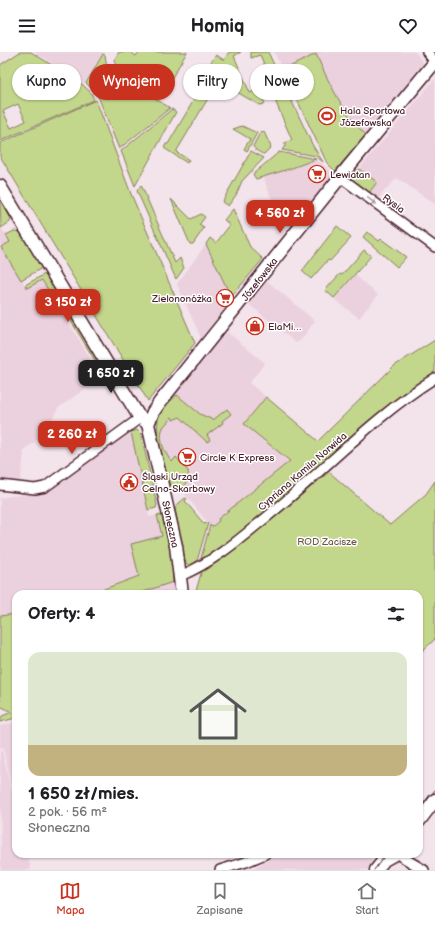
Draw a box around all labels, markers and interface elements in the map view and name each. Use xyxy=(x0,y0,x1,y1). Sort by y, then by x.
icon: menu xyxy=(16,15,38,37)
icon: heart xyxy=(397,15,419,37)
text: Homiq xyxy=(191,16,244,37)
chip: Kupno xyxy=(12,64,81,100)
chip: Wynajem xyxy=(89,64,175,100)
chip: Filtry xyxy=(183,64,242,100)
chip: Nowe xyxy=(250,64,314,100)
place label: Hala Sportowa Józefowska xyxy=(340,105,406,129)
sports icon: Hala Sportowa Józefowska xyxy=(317,106,337,126)
supermarket icon: Lewiatan xyxy=(307,164,327,184)
place label: Lewiatan xyxy=(330,169,371,181)
street label: Rysia xyxy=(380,192,407,216)
one-way arrow xyxy=(366,196,377,205)
pin: 4 560 zł xyxy=(239,200,321,234)
text: 4 560 zł xyxy=(255,205,305,221)
street label: Józefowska xyxy=(239,255,281,304)
supermarket icon: Zielononóżka xyxy=(215,288,235,308)
pin: 3 150 zł xyxy=(27,289,109,323)
place label: Zielononóżka xyxy=(151,293,212,305)
text: 3 150 zł xyxy=(44,294,92,310)
shop icon: ElaMi… xyxy=(245,316,265,336)
place label: ElaMi… xyxy=(268,321,301,333)
pin: 1 650 zł xyxy=(70,360,152,394)
text: 1 650 zł xyxy=(87,365,135,381)
pin: 2 260 zł xyxy=(31,421,113,455)
text: 2 260 zł xyxy=(47,426,97,442)
street label: Cypriana Kamila Norwida xyxy=(256,430,350,513)
supermarket icon: Circle K Express xyxy=(177,447,197,467)
place label: Circle K Express xyxy=(200,452,274,464)
place label: Śląski Urząd Celno-Skarbowy xyxy=(142,471,216,495)
public building icon: Śląski Urząd Celno-Skarbowy xyxy=(119,472,139,492)
street label: Słoneczna xyxy=(159,500,181,549)
park label: ROD Zacisze xyxy=(297,536,357,548)
icon: filters xyxy=(385,603,407,625)
text: Oferty: 4 xyxy=(28,604,95,624)
icon: home xyxy=(182,678,254,750)
text: 1 650 zł/mies. xyxy=(28,784,138,804)
text: 2 pok. · 56 m² xyxy=(28,804,107,820)
text: Słoneczna xyxy=(28,820,90,836)
tab: Mapa xyxy=(56,880,84,917)
tab: Zapisane xyxy=(197,880,243,917)
tab: Start xyxy=(355,880,379,917)

